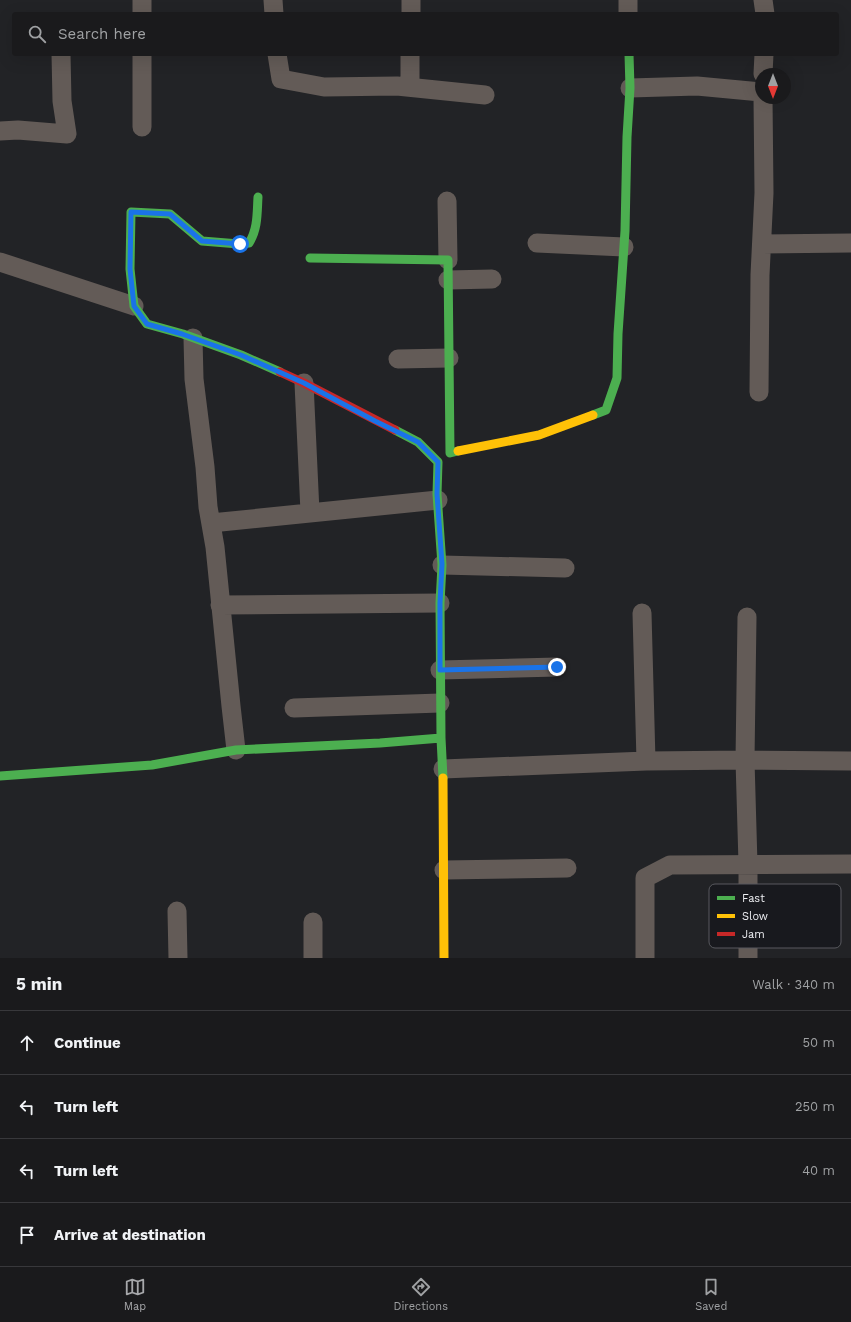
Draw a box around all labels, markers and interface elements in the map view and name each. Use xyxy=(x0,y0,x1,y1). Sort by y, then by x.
search box xyxy=(12,12,839,56)
icon: search xyxy=(26,23,48,45)
text: Search here xyxy=(58,25,146,43)
north arrow xyxy=(755,68,791,104)
route start xyxy=(231,235,249,253)
route end xyxy=(548,658,566,676)
legend xyxy=(709,884,841,948)
text: Fast xyxy=(742,892,765,905)
text: Slow xyxy=(742,910,768,923)
text: Jam xyxy=(742,928,765,941)
text: 5 min xyxy=(16,974,62,994)
text: Walk · 340 m xyxy=(752,977,835,992)
icon: ahead xyxy=(16,1032,38,1054)
text: Continue xyxy=(54,1034,121,1052)
text: 50 m xyxy=(803,1035,835,1050)
icon: left xyxy=(16,1096,38,1118)
text: Turn left xyxy=(54,1098,118,1116)
text: 250 m xyxy=(795,1099,835,1114)
icon: left xyxy=(16,1160,38,1182)
text: Turn left xyxy=(54,1162,118,1180)
text: 40 m xyxy=(802,1163,835,1178)
icon: arrive xyxy=(16,1224,38,1246)
text: Arrive at destination xyxy=(54,1226,206,1244)
tab: Map xyxy=(124,1276,146,1313)
tab: Directions xyxy=(394,1276,448,1313)
tab: Saved xyxy=(695,1276,727,1313)

